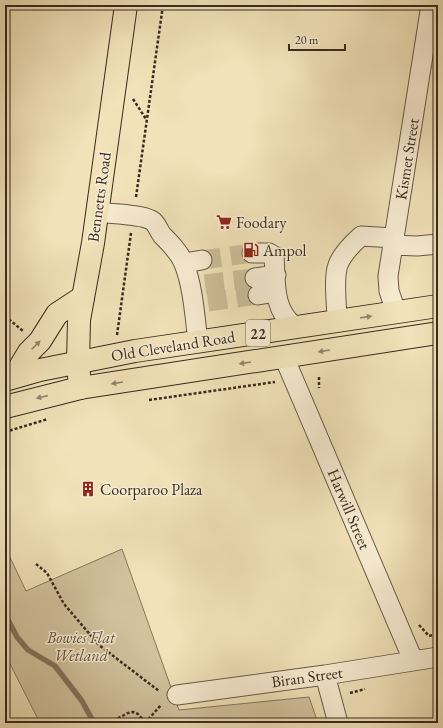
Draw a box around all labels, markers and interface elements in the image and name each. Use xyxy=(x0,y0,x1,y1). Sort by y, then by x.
scale bar xyxy=(289,26,345,52)
text: 20 m xyxy=(295,32,319,48)
street label: Kismet Street xyxy=(390,117,424,201)
street label: Bennetts Road xyxy=(82,150,116,243)
place label: Foodary xyxy=(236,212,287,233)
supermarket icon: Foodary xyxy=(215,213,233,231)
place label: Ampol xyxy=(262,240,307,261)
fuel station icon: Ampol xyxy=(242,241,260,259)
one-way arrow xyxy=(360,314,372,320)
road number: 22 xyxy=(246,320,270,346)
street label: Old Cleveland Road xyxy=(110,326,237,366)
one-way arrow xyxy=(31,340,41,350)
one-way arrow xyxy=(318,348,330,354)
one-way arrow xyxy=(239,360,251,366)
one-way arrow xyxy=(111,380,123,386)
one-way arrow xyxy=(36,394,48,400)
street label: Harwill Street xyxy=(323,465,375,553)
place label: Coorparoo Plaza xyxy=(100,479,203,500)
building icon: Coorparoo Plaza xyxy=(79,480,97,498)
park label: Bowies Flat Wetland xyxy=(46,627,116,666)
street label: Biran Street xyxy=(270,662,344,692)

